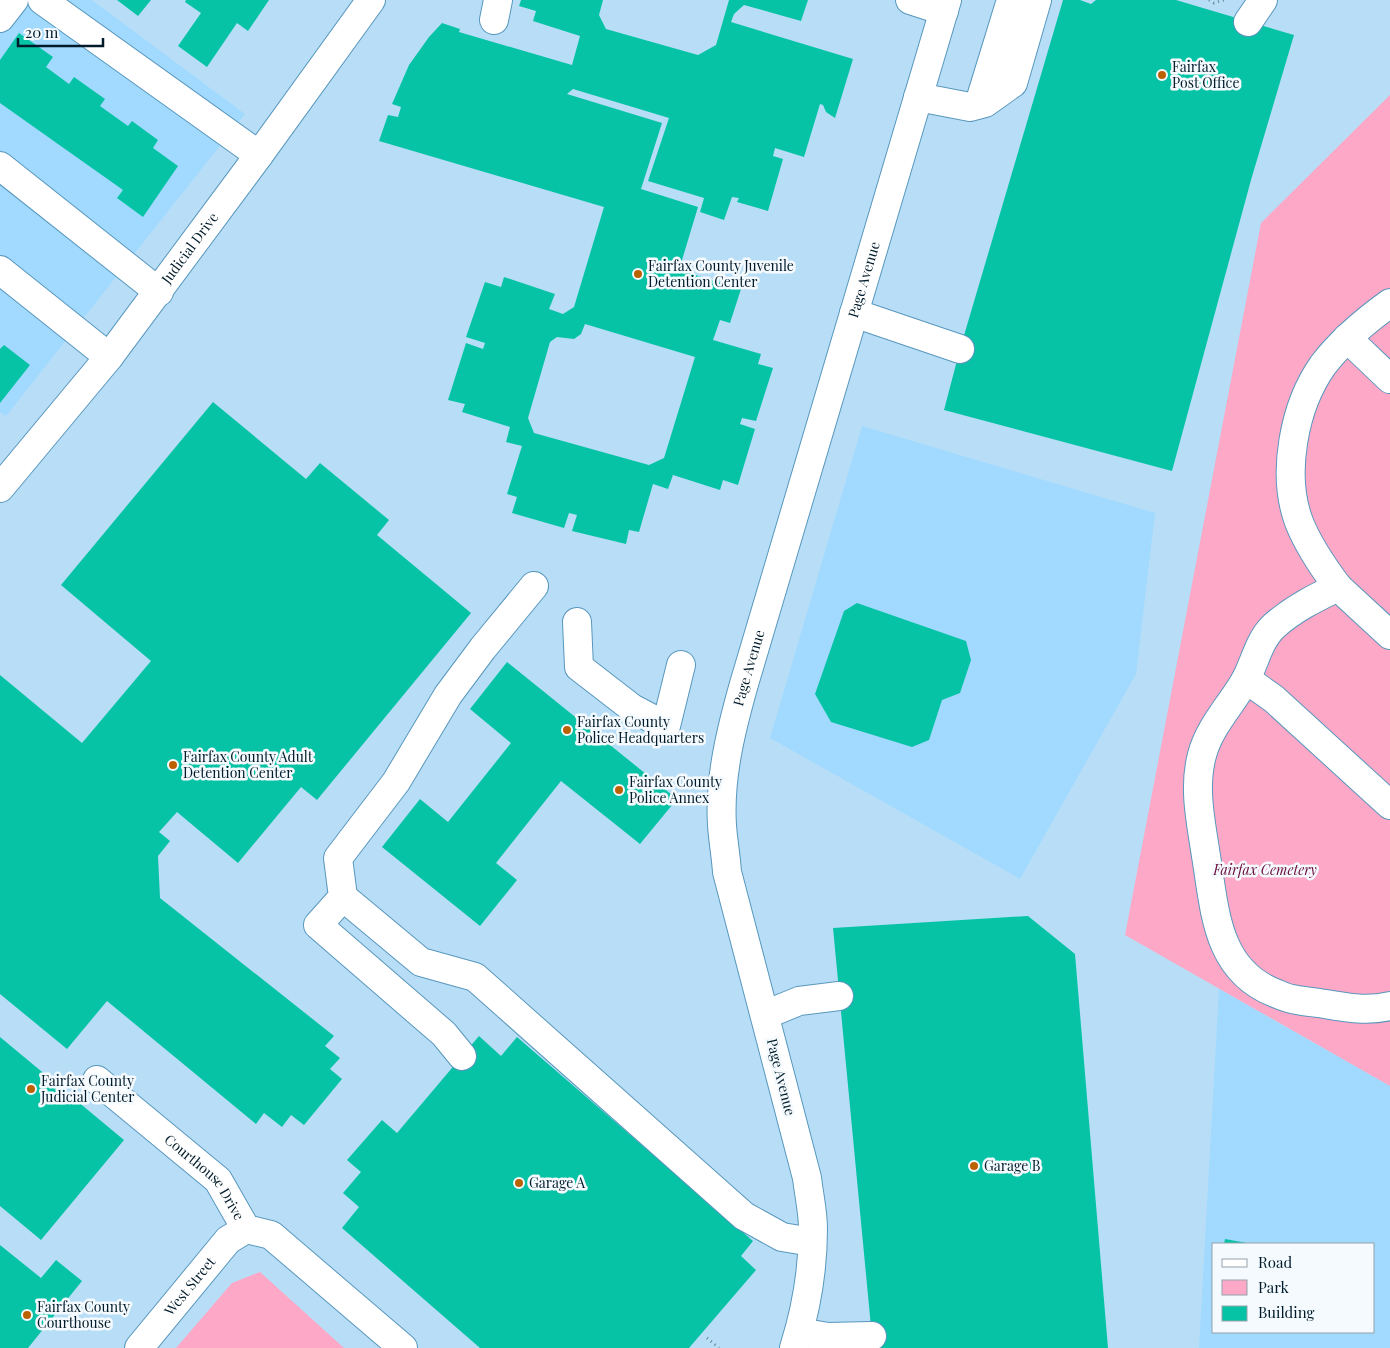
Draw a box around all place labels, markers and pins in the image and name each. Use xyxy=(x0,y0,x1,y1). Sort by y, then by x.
place label: Fairfax Post Office xyxy=(1172,57,1239,92)
marker: Fairfax Post Office xyxy=(1156,69,1168,81)
place label: Fairfax County Juvenile Detention Center xyxy=(648,256,794,291)
marker: Fairfax County Juvenile Detention Center xyxy=(632,268,644,280)
place label: Fairfax County Police Headquarters xyxy=(577,712,704,747)
marker: Fairfax County Police Headquarters xyxy=(561,724,573,736)
place label: Fairfax County Adult Detention Center xyxy=(183,747,314,782)
marker: Fairfax County Adult Detention Center xyxy=(167,759,179,771)
place label: Fairfax County Police Annex xyxy=(629,772,722,807)
marker: Fairfax County Police Annex xyxy=(613,784,625,796)
place label: Fairfax County Judicial Center xyxy=(40,1071,135,1106)
marker: Fairfax County Judicial Center xyxy=(25,1083,37,1095)
place label: Garage B xyxy=(984,1156,1041,1175)
marker: Garage B xyxy=(968,1160,980,1172)
place label: Garage A xyxy=(529,1173,585,1192)
marker: Garage A xyxy=(513,1177,525,1189)
place label: Fairfax County Courthouse xyxy=(37,1297,130,1332)
marker: Fairfax County Courthouse xyxy=(21,1309,33,1321)

